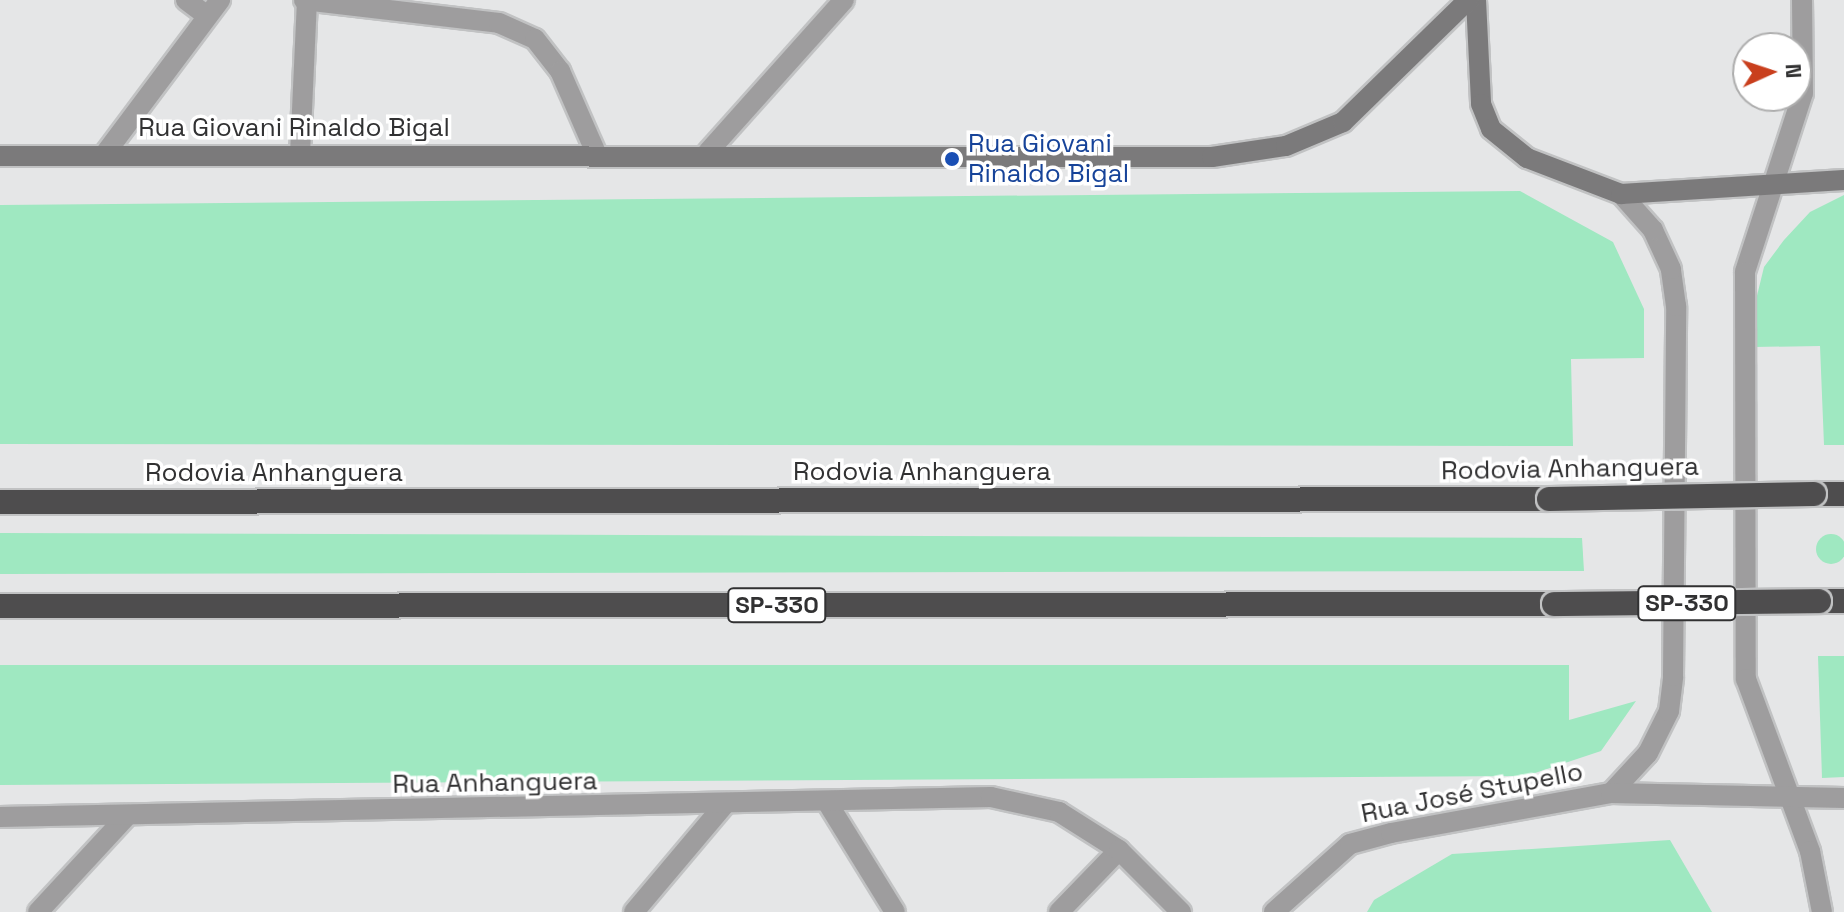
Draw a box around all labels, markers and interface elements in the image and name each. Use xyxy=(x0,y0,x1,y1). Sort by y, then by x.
north arrow xyxy=(1732,32,1812,112)
text: N xyxy=(1780,63,1808,79)
street label: Rua Giovani Rinaldo Bigal xyxy=(138,112,450,144)
place label: Rua Giovani Rinaldo Bigal xyxy=(968,128,1129,190)
marker: Rua Giovani Rinaldo Bigal xyxy=(943,150,961,168)
street label: Rodovia Anhanguera xyxy=(1441,451,1699,487)
street label: Rodovia Anhanguera xyxy=(793,456,1051,488)
street label: Rodovia Anhanguera xyxy=(145,457,403,489)
road number: SP-330 xyxy=(1637,583,1737,623)
road number: SP-330 xyxy=(727,585,827,625)
street label: Rua José Stupello xyxy=(1358,756,1586,830)
street label: Rua Anhanguera xyxy=(392,766,598,800)

